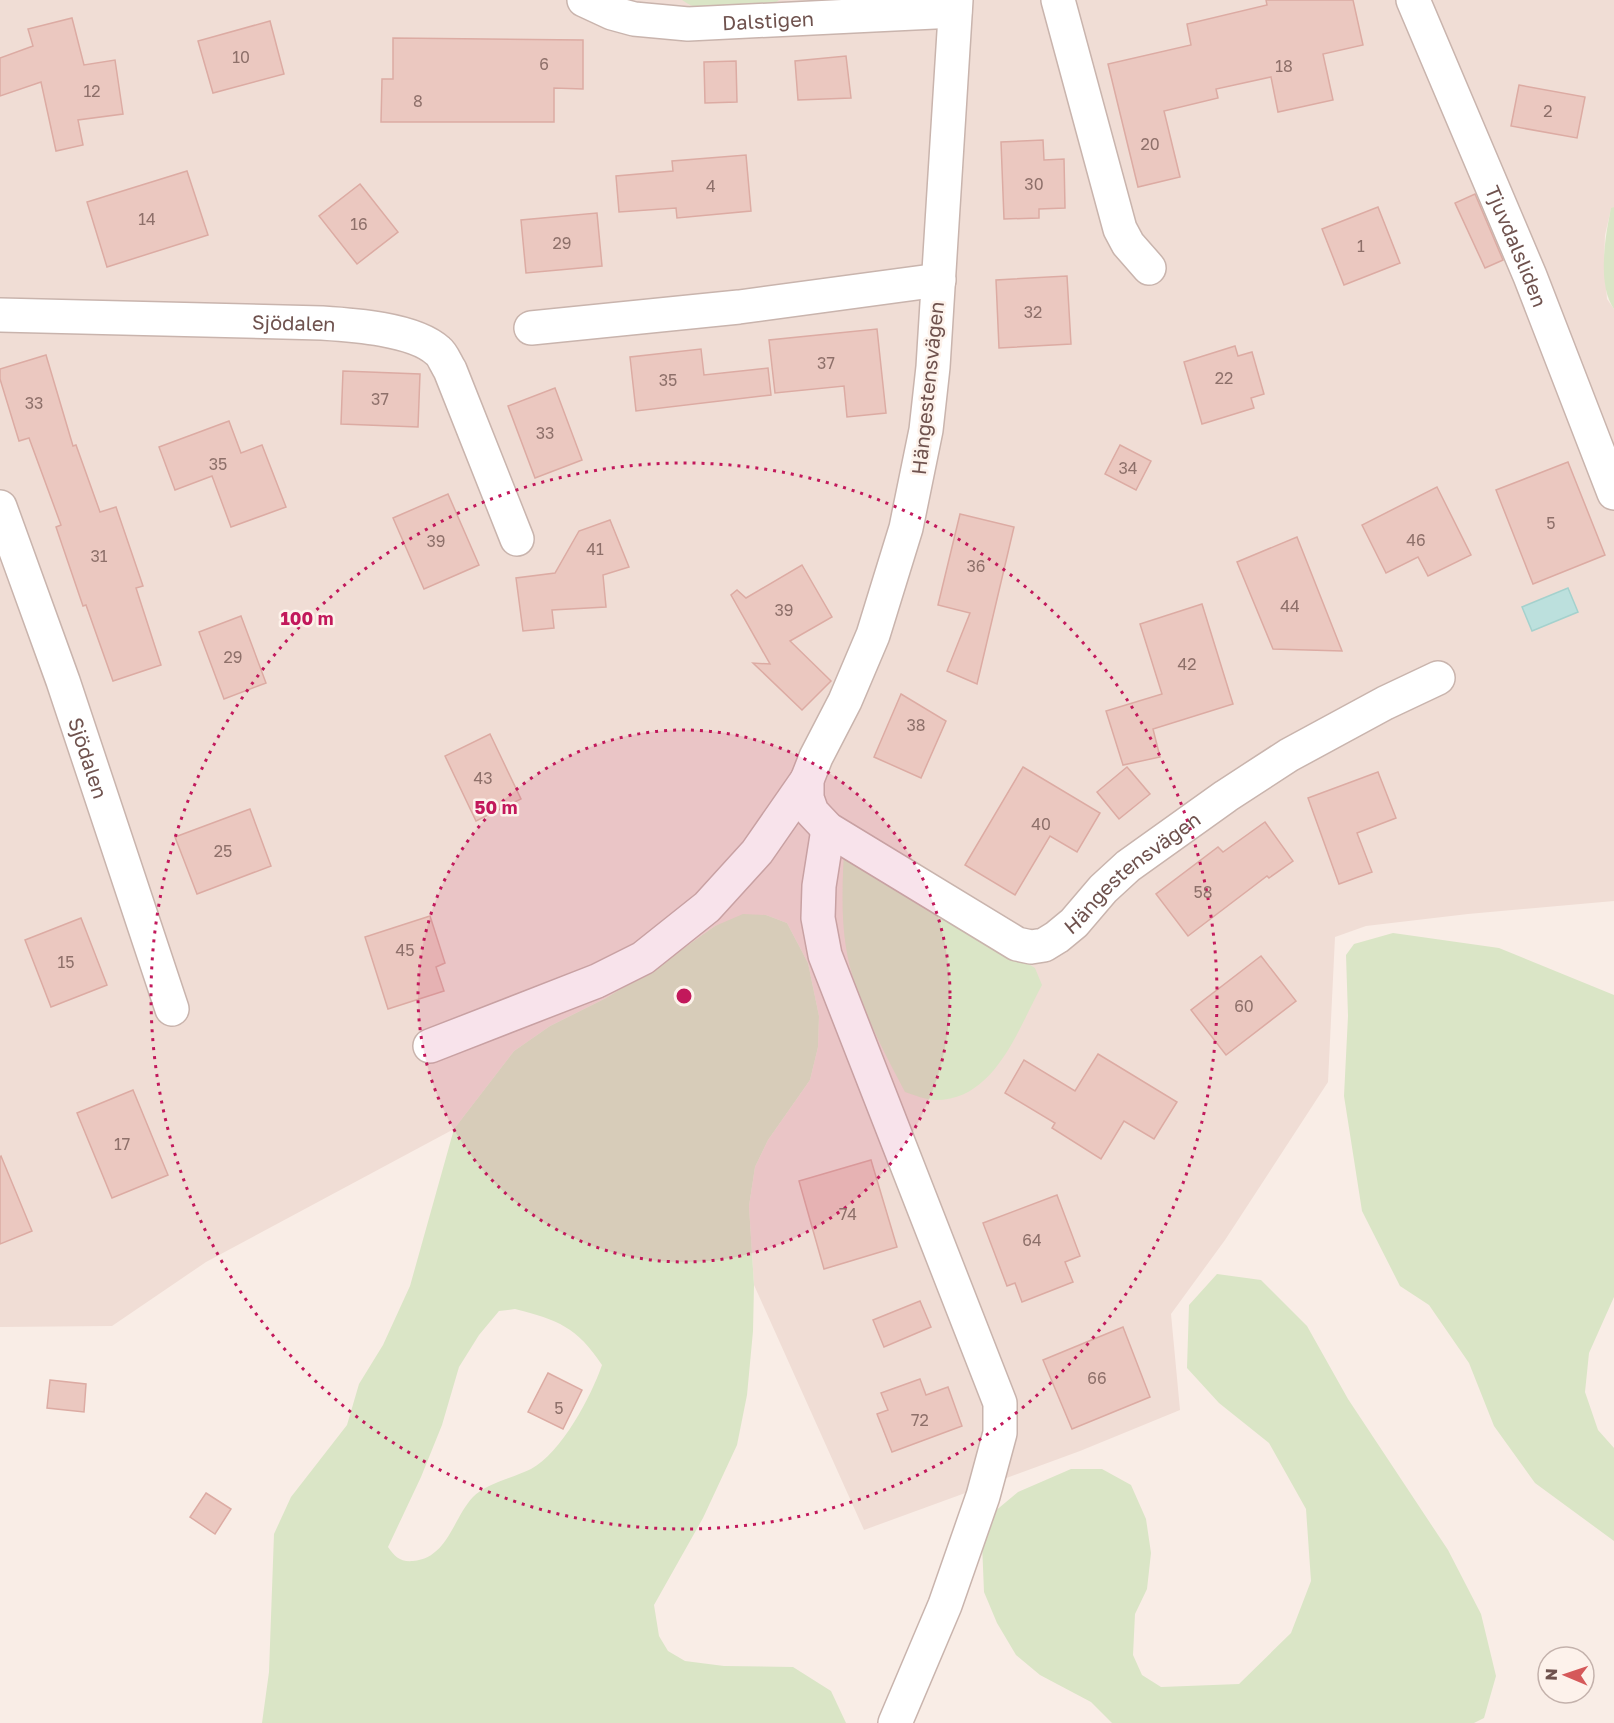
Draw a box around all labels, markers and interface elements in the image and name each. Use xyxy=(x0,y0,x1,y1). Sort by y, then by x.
street label: Dalstigen xyxy=(722,6,814,34)
house number: 10 xyxy=(232,47,250,67)
house number: 6 xyxy=(539,54,549,74)
house number: 18 xyxy=(1275,56,1293,76)
house number: 12 xyxy=(83,81,101,101)
house number: 8 xyxy=(413,91,423,111)
house number: 2 xyxy=(1543,101,1553,121)
house number: 20 xyxy=(1140,134,1160,154)
house number: 30 xyxy=(1024,174,1044,194)
house number: 4 xyxy=(706,176,716,196)
street label: Tjuvdalsliden xyxy=(1481,182,1553,310)
house number: 14 xyxy=(138,209,156,229)
house number: 16 xyxy=(350,214,368,234)
house number: 29 xyxy=(553,233,571,253)
house number: 1 xyxy=(1357,236,1365,256)
street label: Hängestensvägen xyxy=(906,300,948,476)
house number: 32 xyxy=(1024,302,1042,322)
street label: Sjödalen xyxy=(252,309,336,336)
house number: 37 xyxy=(817,353,835,373)
house number: 22 xyxy=(1215,368,1233,388)
house number: 35 xyxy=(659,370,677,390)
house number: 37 xyxy=(371,389,389,409)
house number: 33 xyxy=(25,393,43,413)
house number: 33 xyxy=(536,423,554,443)
house number: 35 xyxy=(209,454,227,474)
house number: 34 xyxy=(1118,458,1138,478)
house number: 5 xyxy=(1546,513,1556,533)
house number: 46 xyxy=(1406,530,1426,550)
house number: 39 xyxy=(426,531,446,551)
house number: 41 xyxy=(586,539,604,559)
house number: 31 xyxy=(90,546,108,566)
house number: 36 xyxy=(966,556,986,576)
house number: 44 xyxy=(1280,596,1300,616)
house number: 39 xyxy=(774,600,794,620)
text: 100 m xyxy=(281,607,333,629)
house number: 29 xyxy=(224,647,242,667)
house number: 42 xyxy=(1177,654,1197,674)
street label: Sjödalen xyxy=(64,714,113,801)
house number: 38 xyxy=(906,715,926,735)
house number: 43 xyxy=(473,768,493,788)
text: 50 m xyxy=(475,796,517,818)
street label: Hängestensvägen xyxy=(1059,806,1205,939)
house number: 40 xyxy=(1031,814,1051,834)
house number: 25 xyxy=(214,841,232,861)
house number: 58 xyxy=(1193,882,1213,902)
house number: 45 xyxy=(395,940,415,960)
house number: 15 xyxy=(57,952,75,972)
centre of rings xyxy=(674,986,694,1006)
house number: 60 xyxy=(1234,996,1254,1016)
house number: 17 xyxy=(114,1134,130,1154)
house number: 74 xyxy=(839,1204,857,1224)
house number: 64 xyxy=(1022,1230,1042,1250)
house number: 66 xyxy=(1087,1368,1107,1388)
house number: 5 xyxy=(554,1398,564,1418)
house number: 72 xyxy=(911,1410,929,1430)
north arrow xyxy=(1536,1645,1596,1705)
text: N xyxy=(1541,1668,1561,1681)

